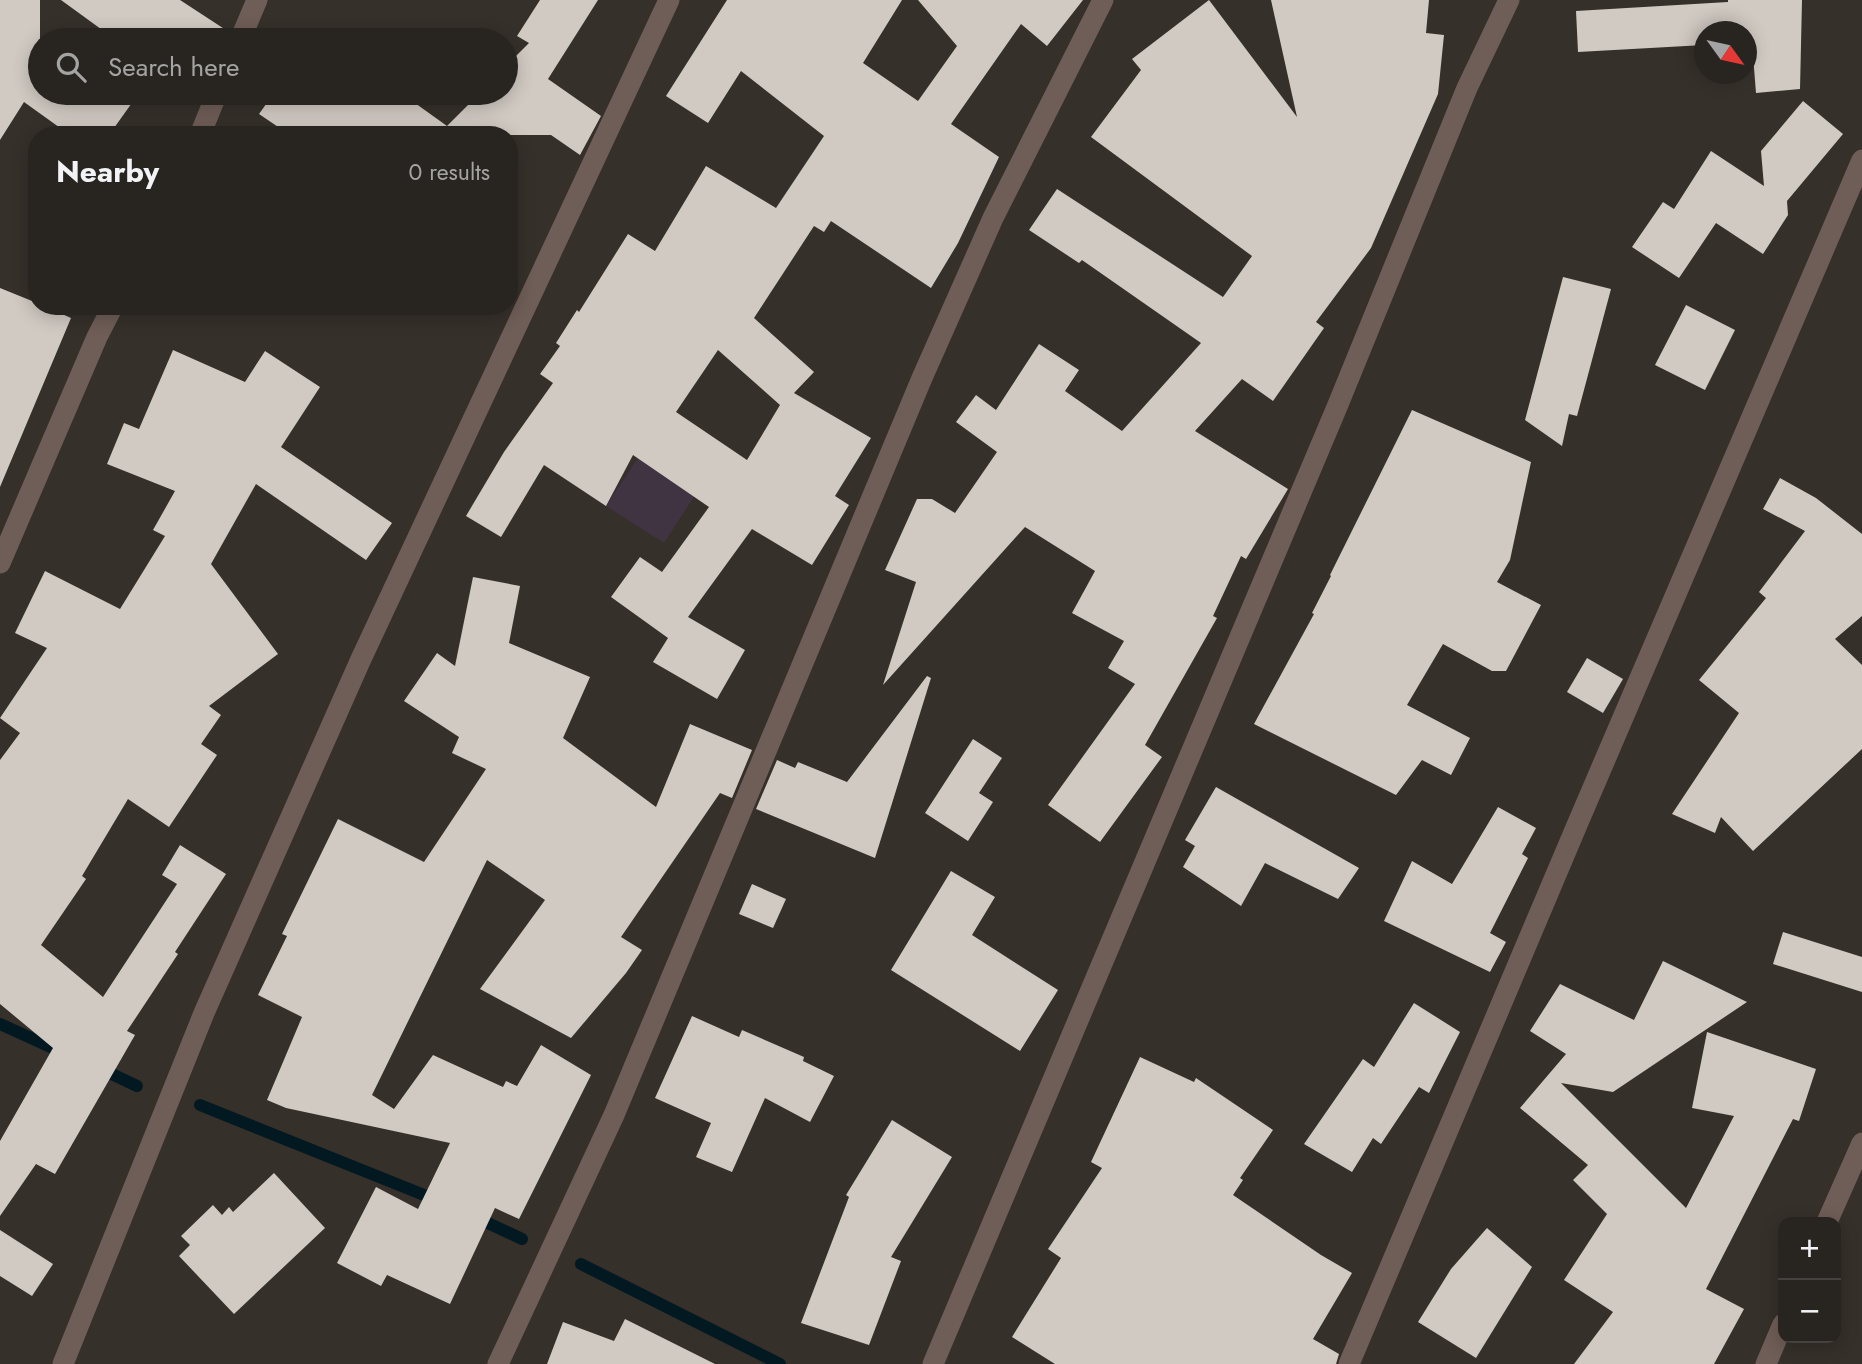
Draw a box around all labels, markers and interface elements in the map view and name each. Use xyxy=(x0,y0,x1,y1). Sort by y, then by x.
north arrow xyxy=(1694,21,1757,84)
search box xyxy=(28,28,518,105)
icon: search xyxy=(52,48,90,86)
text: Search here xyxy=(108,48,240,86)
text: Nearby xyxy=(56,150,159,193)
text: 0 results xyxy=(408,155,490,189)
map controls xyxy=(1778,1217,1841,1343)
button: + xyxy=(1778,1217,1841,1280)
button: − xyxy=(1778,1280,1841,1343)

